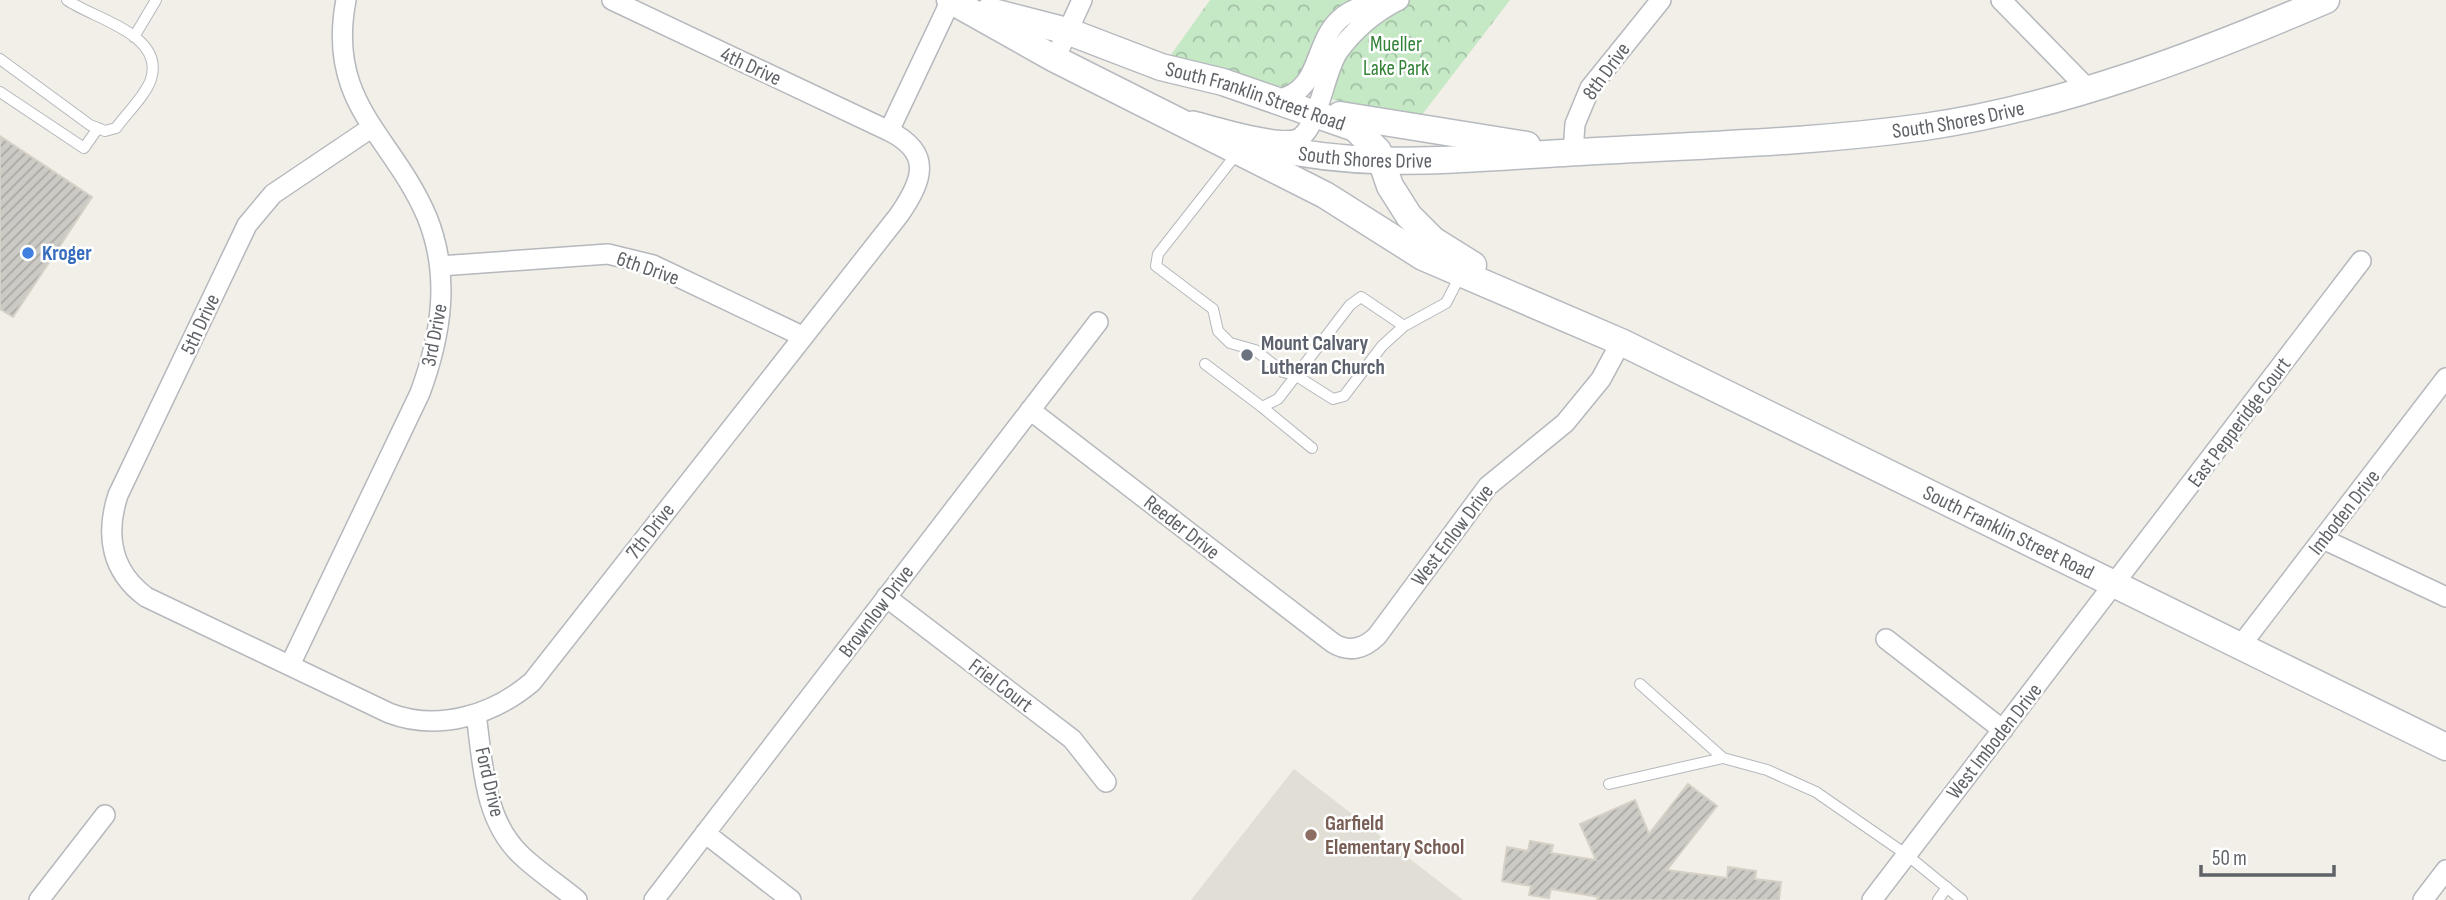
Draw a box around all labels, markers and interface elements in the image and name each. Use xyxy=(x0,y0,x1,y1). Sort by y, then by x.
park label: Mueller Lake Park xyxy=(1363,32,1429,81)
street label: 8th Drive xyxy=(1577,38,1636,105)
street label: 4th Drive xyxy=(716,42,785,91)
street label: South Franklin Street Road xyxy=(1163,57,1348,137)
street label: South Shores Drive xyxy=(1891,96,2027,144)
street label: South Shores Drive xyxy=(1297,141,1432,174)
place label: Kroger xyxy=(42,241,92,266)
marker: Kroger xyxy=(20,245,36,261)
street label: 6th Drive xyxy=(613,246,682,291)
street label: 5th Drive xyxy=(176,290,225,358)
street label: 3rd Drive xyxy=(416,302,453,369)
place label: Mount Calvary Lutheran Church xyxy=(1261,331,1385,380)
marker: Mount Calvary Lutheran Church xyxy=(1239,347,1255,363)
street label: East Pepperidge Court xyxy=(2183,353,2296,492)
street label: Imboden Drive xyxy=(2303,465,2385,560)
street label: West Enlow Drive xyxy=(1406,479,1499,591)
street label: South Franklin Street Road xyxy=(1919,480,2098,585)
street label: Reeder Drive xyxy=(1139,490,1225,565)
street label: 7th Drive xyxy=(621,498,680,564)
street label: Brownlow Drive xyxy=(834,560,919,662)
street label: Friel Court xyxy=(964,653,1038,718)
street label: West Imboden Drive xyxy=(1941,678,2047,804)
street label: Ford Drive xyxy=(469,745,510,819)
place label: Garfield Elementary School xyxy=(1325,811,1464,860)
marker: Garfield Elementary School xyxy=(1303,827,1319,843)
scale bar xyxy=(2201,834,2334,878)
text: 50 m xyxy=(2212,846,2247,871)

